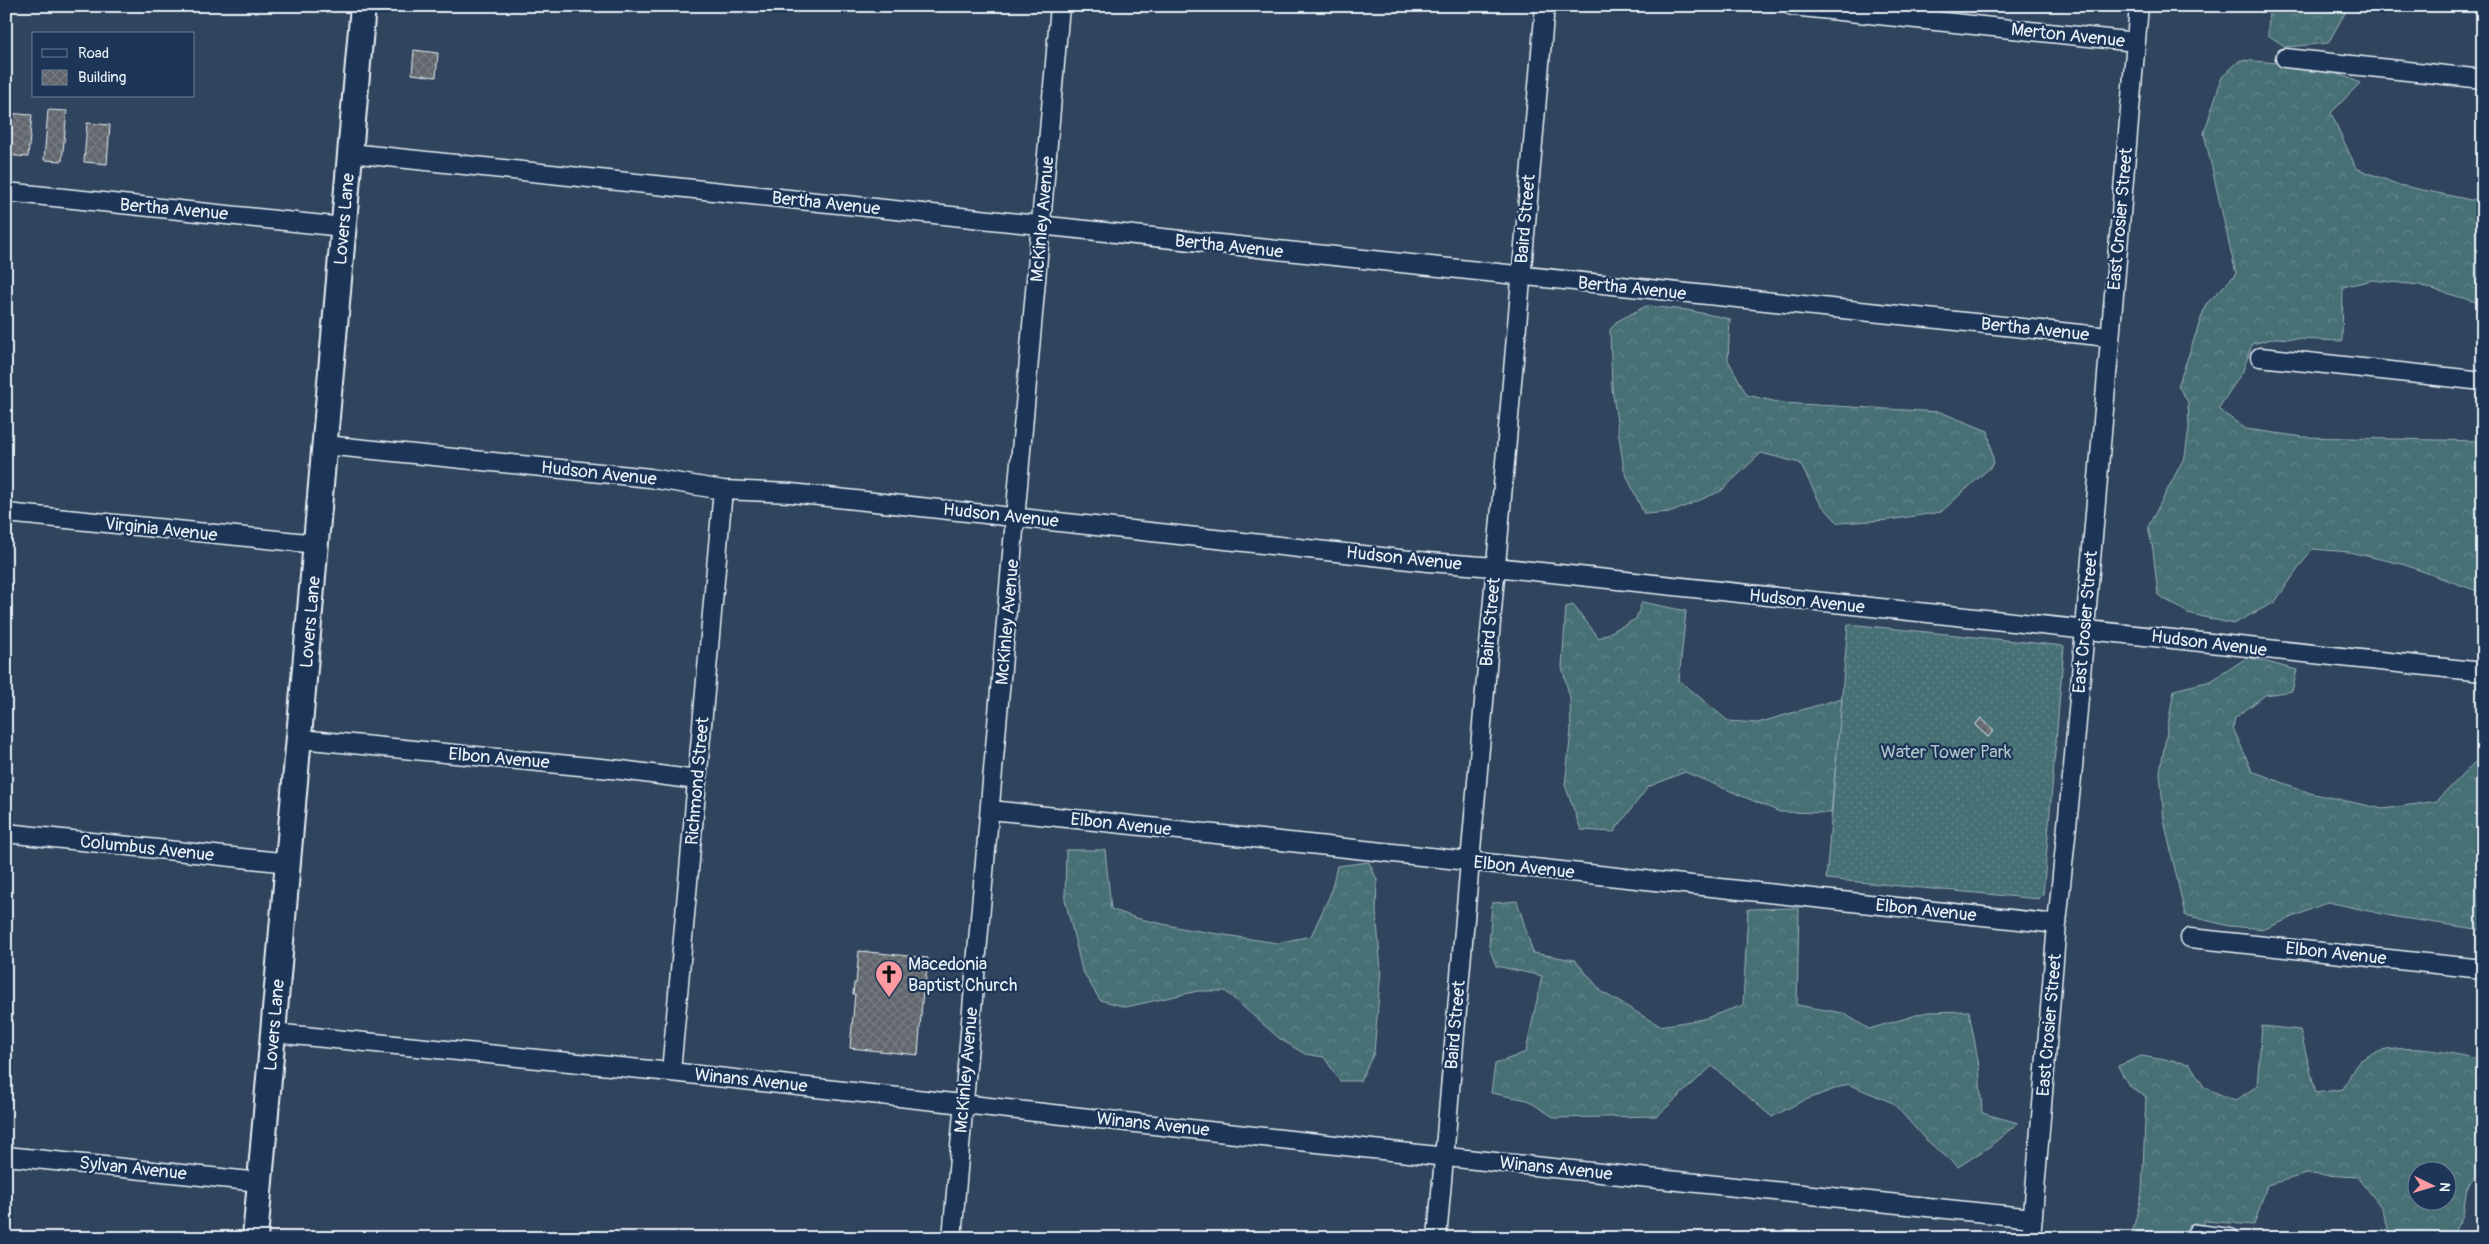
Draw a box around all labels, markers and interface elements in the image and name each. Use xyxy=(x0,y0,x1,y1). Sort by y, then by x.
street label: Merton Avenue xyxy=(2010,18,2126,53)
legend xyxy=(32,32,195,98)
text: Road xyxy=(78,44,109,63)
text: Building xyxy=(78,68,126,87)
street label: East Crosier Street xyxy=(2103,146,2138,291)
street label: McKinley Avenue xyxy=(1026,155,1059,283)
street label: Lovers Lane xyxy=(329,172,360,266)
street label: Baird Street xyxy=(1510,173,1541,265)
street label: Bertha Avenue xyxy=(771,186,881,221)
street label: Bertha Avenue xyxy=(119,193,229,226)
street label: Bertha Avenue xyxy=(1174,229,1284,264)
street label: Bertha Avenue xyxy=(1577,271,1687,306)
street label: Bertha Avenue xyxy=(1980,312,2090,347)
street label: Hudson Avenue xyxy=(540,456,658,491)
street label: Hudson Avenue xyxy=(942,498,1060,533)
street label: Virginia Avenue xyxy=(103,512,219,547)
street label: Hudson Avenue xyxy=(1345,541,1463,576)
street label: East Crosier Street xyxy=(2068,549,2103,694)
street label: McKinley Avenue xyxy=(991,558,1024,686)
street label: Lovers Lane xyxy=(295,575,326,669)
street label: Baird Street xyxy=(1475,576,1506,668)
street label: Hudson Avenue xyxy=(1748,584,1866,619)
street label: Hudson Avenue xyxy=(2150,625,2268,662)
street label: Richmond Street xyxy=(680,715,715,846)
park label: Water Tower Park xyxy=(1880,741,2012,764)
street label: Elbon Avenue xyxy=(447,743,551,774)
street label: Elbon Avenue xyxy=(1069,808,1173,841)
street label: Columbus Avenue xyxy=(79,830,215,867)
street label: Elbon Avenue xyxy=(1472,851,1576,884)
street label: Elbon Avenue xyxy=(1874,894,1978,927)
street label: Elbon Avenue xyxy=(2284,937,2388,970)
street label: East Crosier Street xyxy=(2032,952,2067,1097)
place label: Macedonia Baptist Church xyxy=(908,953,1017,997)
church icon: Macedonia Baptist Church xyxy=(874,959,904,998)
street label: Lovers Lane xyxy=(259,978,290,1072)
street label: Baird Street xyxy=(1440,979,1471,1071)
street label: McKinley Avenue xyxy=(950,1006,983,1134)
street label: Winans Avenue xyxy=(693,1063,809,1098)
street label: Winans Avenue xyxy=(1095,1107,1211,1142)
street label: Sylvan Avenue xyxy=(78,1151,188,1186)
street label: Winans Avenue xyxy=(1498,1151,1614,1186)
north arrow xyxy=(2406,1162,2456,1212)
text: N xyxy=(2436,1182,2453,1193)

